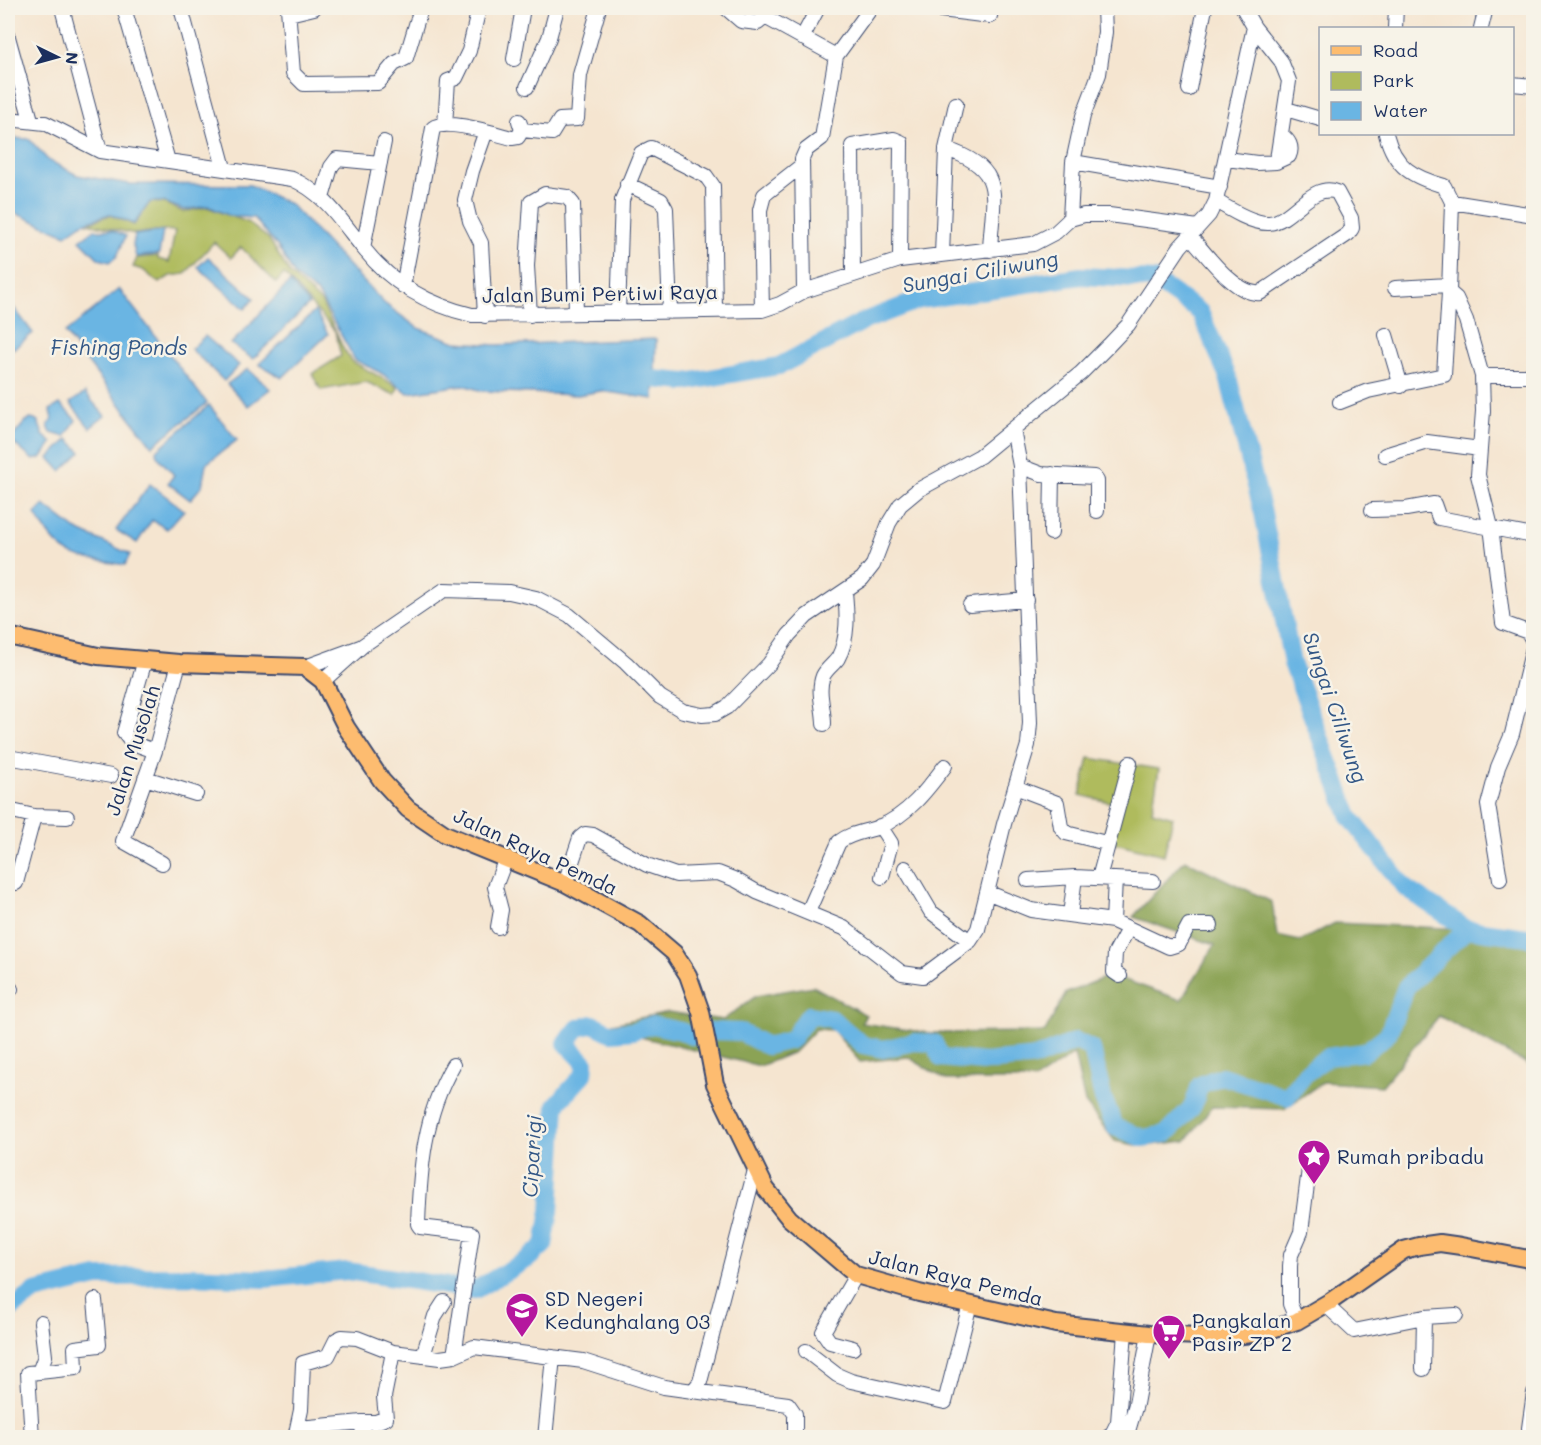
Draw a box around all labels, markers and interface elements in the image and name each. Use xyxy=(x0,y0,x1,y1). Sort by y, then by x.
north arrow xyxy=(27,27,87,87)
legend xyxy=(1319,27,1514,135)
text: Road xyxy=(1373,38,1418,62)
text: N xyxy=(61,51,83,65)
text: Park xyxy=(1373,68,1414,92)
text: Water xyxy=(1373,98,1428,122)
water label: Sungai Ciliwung xyxy=(900,244,1060,298)
street label: Jalan Bumi Pertiwi Raya xyxy=(482,278,718,308)
water label: Fishing Ponds xyxy=(50,333,188,360)
water label: Sungai Ciliwung xyxy=(1298,628,1374,786)
street label: Jalan Musolah xyxy=(99,681,165,819)
street label: Jalan Raya Pemda xyxy=(450,801,622,901)
water label: Ciparigi xyxy=(515,1113,547,1198)
place icon: Rumah pribadu xyxy=(1296,1138,1332,1185)
place label: Rumah pribadu xyxy=(1337,1143,1484,1169)
street label: Jalan Raya Pemda xyxy=(866,1243,1046,1311)
place label: SD Negeri Kedunghalang 03 xyxy=(545,1285,710,1334)
school or university icon: SD Negeri Kedunghalang 03 xyxy=(504,1291,540,1338)
place label: Pangkalan Pasir ZP 2 xyxy=(1192,1307,1292,1356)
supermarket icon: Pangkalan Pasir ZP 2 xyxy=(1151,1313,1187,1360)

